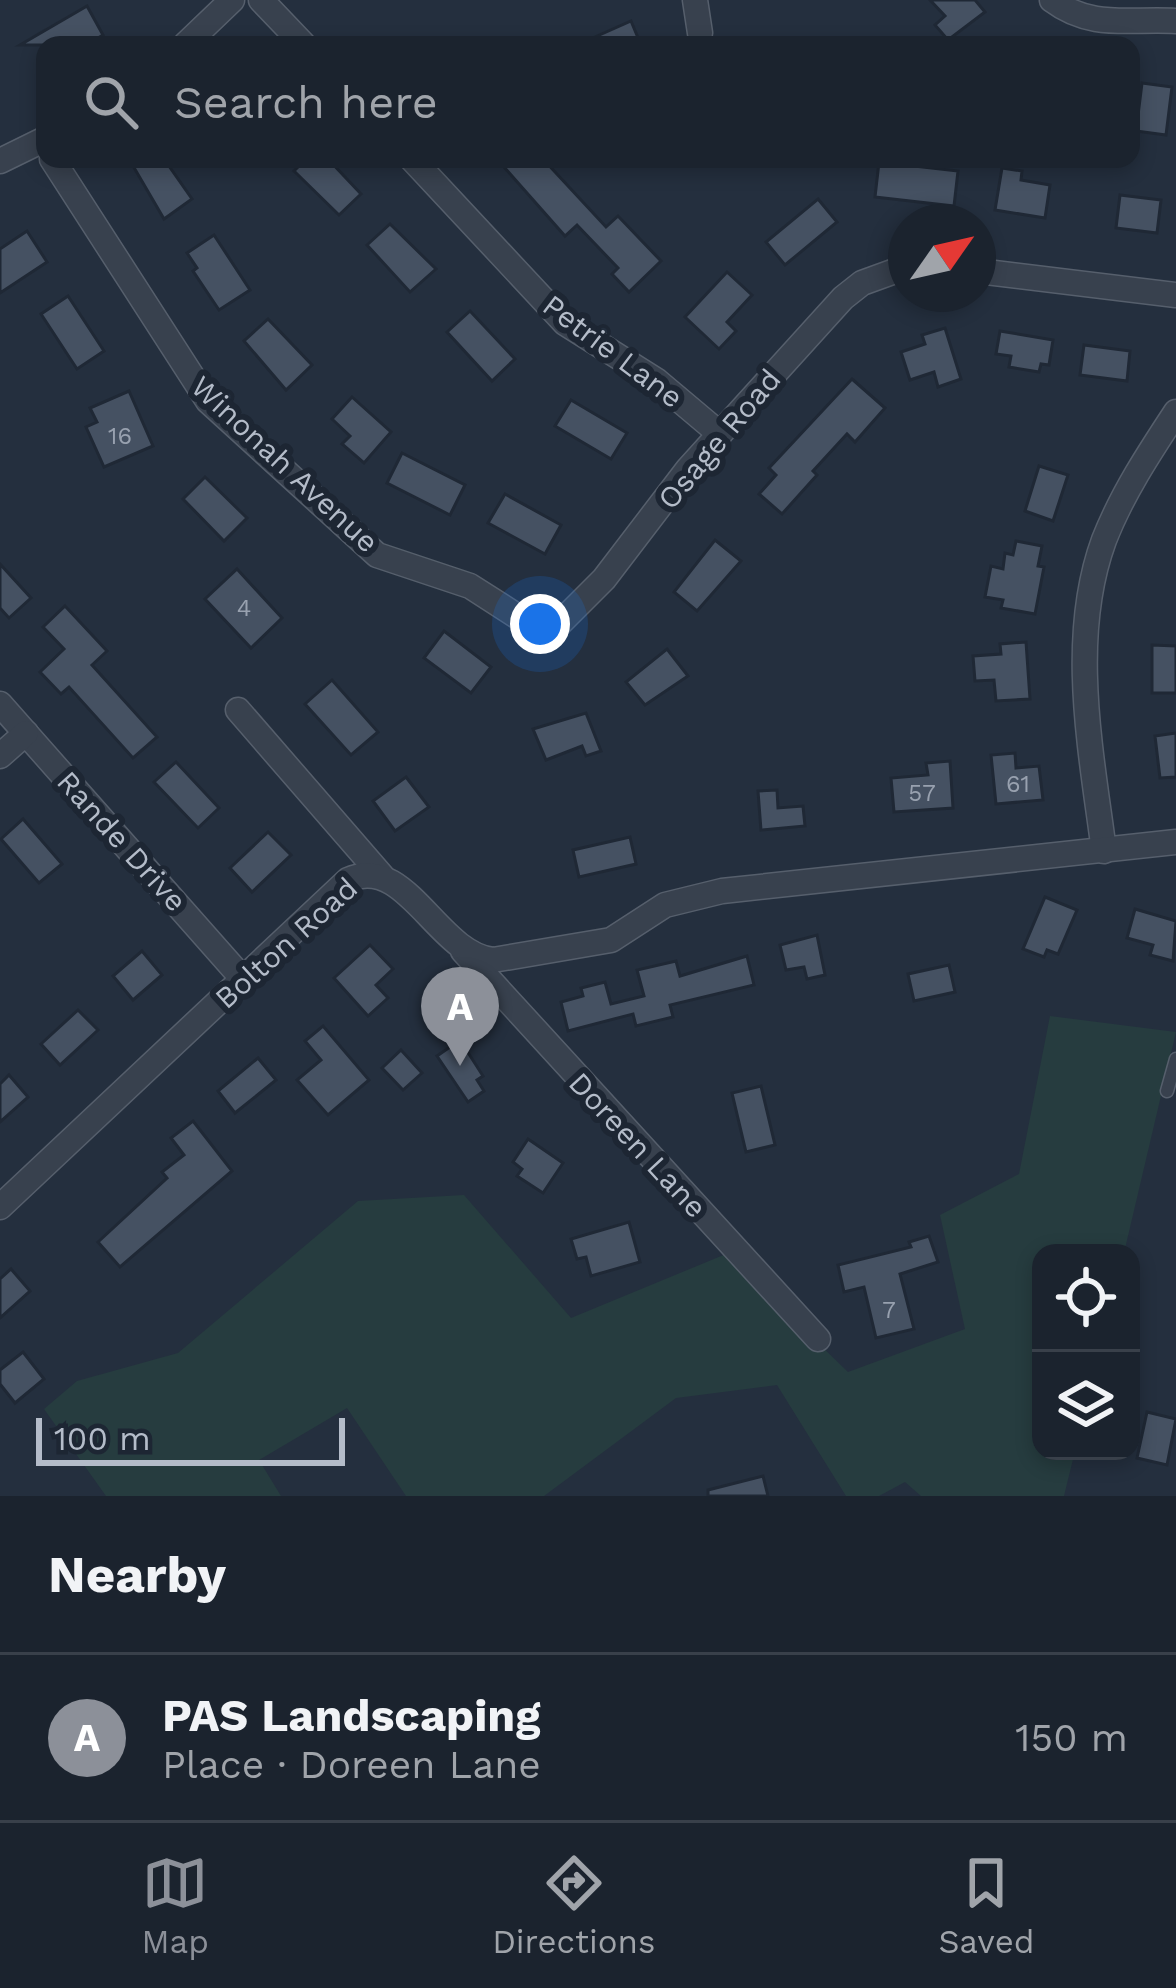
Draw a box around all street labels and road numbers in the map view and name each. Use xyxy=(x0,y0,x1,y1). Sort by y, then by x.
street label: Petrie Lane xyxy=(536,287,690,415)
street label: Osage Road xyxy=(650,362,788,516)
street label: Winonah Avenue xyxy=(184,368,386,560)
street label: Rande Drive xyxy=(50,764,194,918)
street label: Bolton Road xyxy=(208,870,364,1016)
street label: Doreen Lane xyxy=(562,1065,714,1225)

